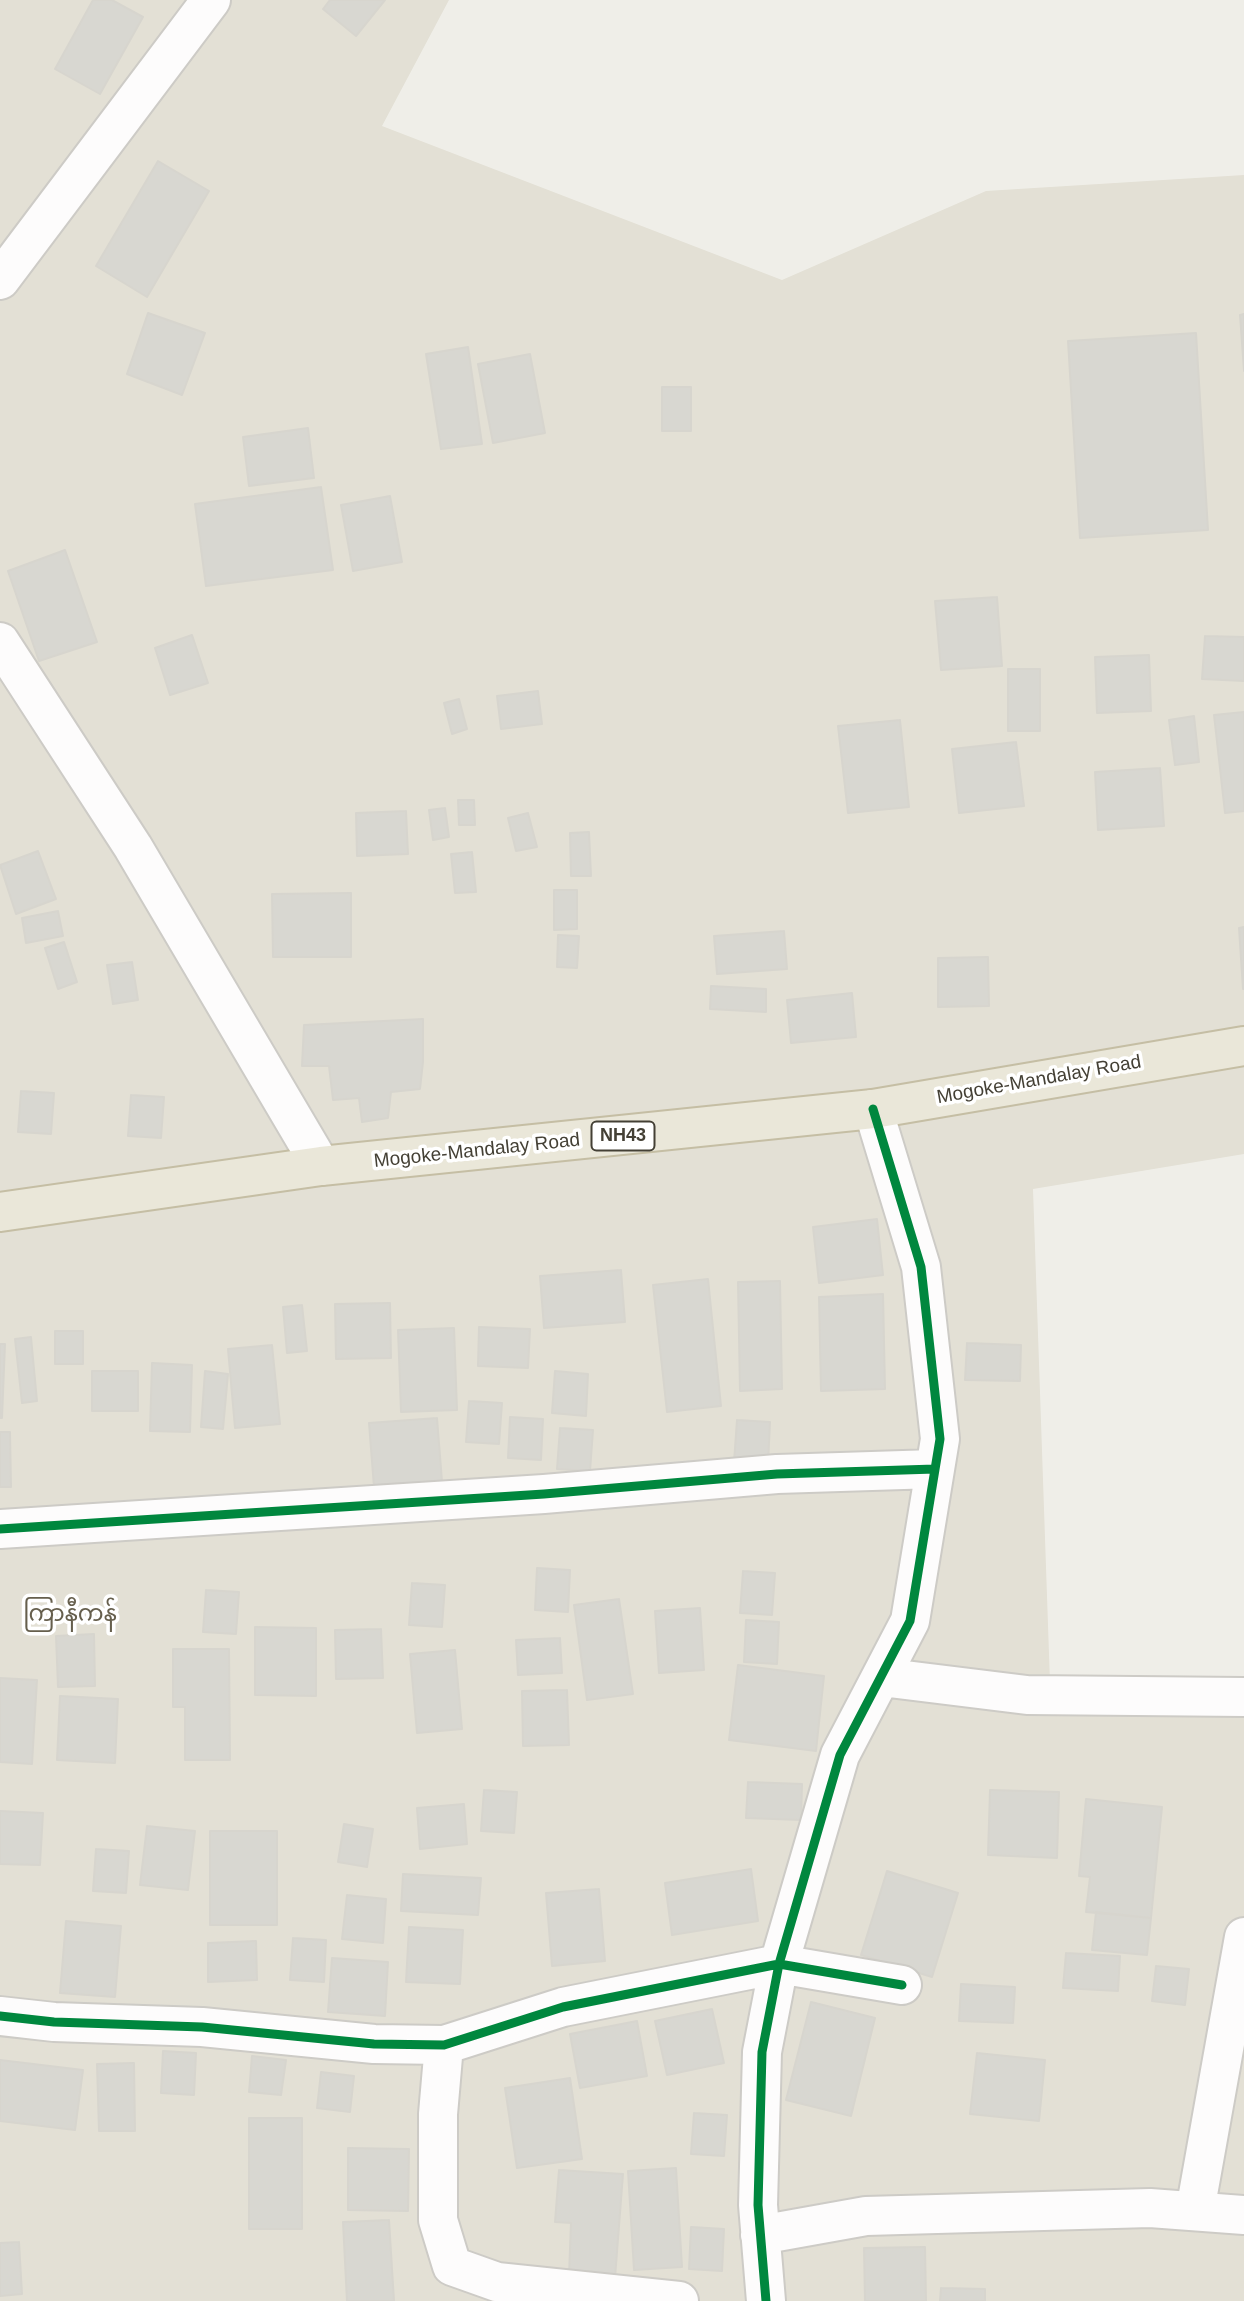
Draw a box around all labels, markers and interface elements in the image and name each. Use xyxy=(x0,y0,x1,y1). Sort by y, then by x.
street label: Mogoke-Mandalay Road xyxy=(935,1051,1143,1109)
road number: NH43 xyxy=(592,1121,654,1150)
street label: Mogoke-Mandalay Road xyxy=(373,1129,581,1173)
district label: ကြာနီကန် xyxy=(23,1601,117,1629)

